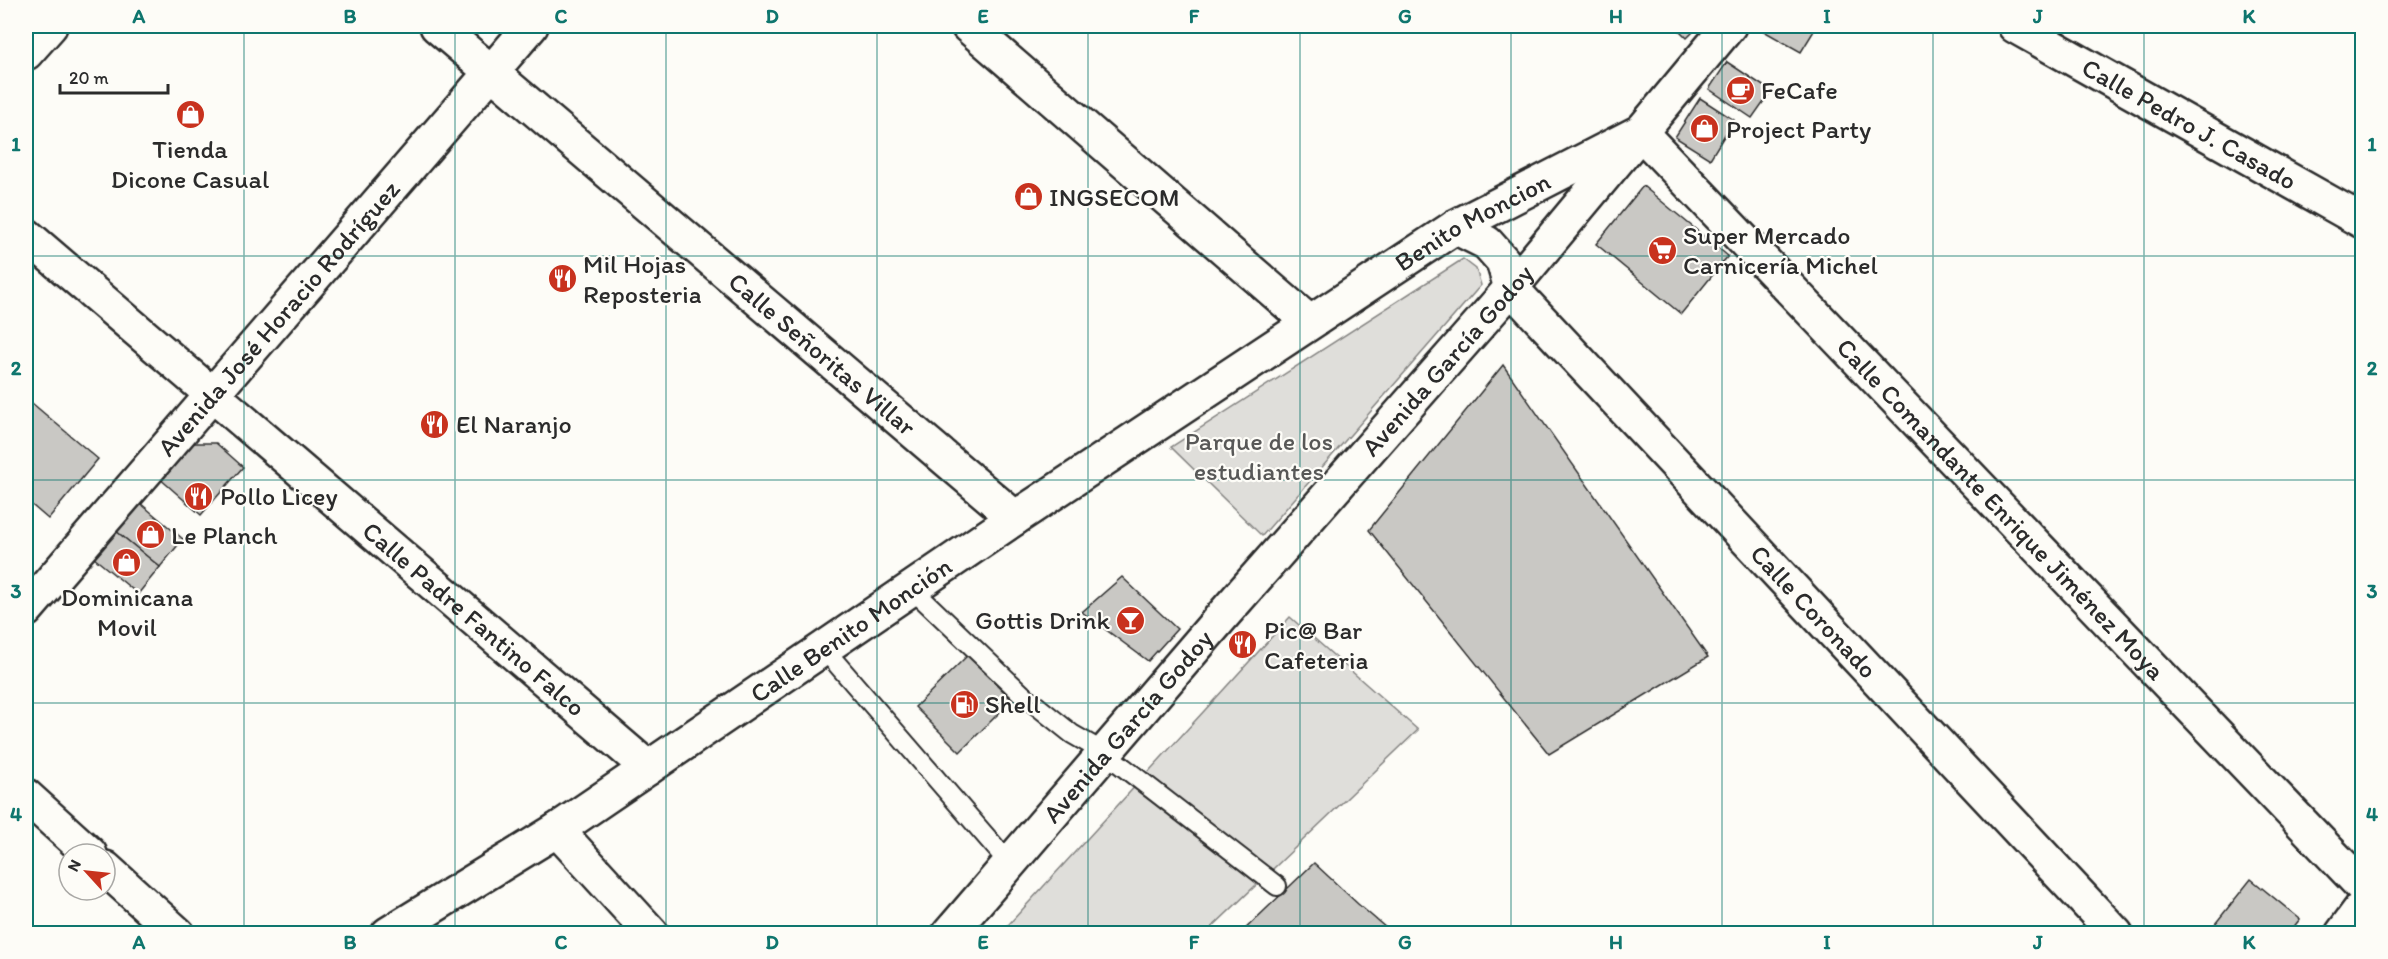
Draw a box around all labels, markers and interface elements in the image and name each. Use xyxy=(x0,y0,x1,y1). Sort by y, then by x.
text: A xyxy=(132,4,146,28)
text: B xyxy=(344,4,357,28)
text: C xyxy=(555,4,568,28)
text: D xyxy=(765,4,779,28)
text: E xyxy=(977,4,989,28)
text: F xyxy=(1189,4,1200,28)
text: G xyxy=(1398,4,1412,28)
text: H xyxy=(1609,4,1623,28)
text: I xyxy=(1823,4,1831,28)
text: J xyxy=(2032,4,2043,28)
text: K xyxy=(2243,4,2257,28)
street label: Calle Pedro J. Casado xyxy=(2076,51,2302,197)
scale bar xyxy=(60,57,168,95)
text: 20 m xyxy=(69,67,109,89)
cafe icon: FeCafe xyxy=(1724,74,1756,106)
place label: FeCafe xyxy=(1761,74,1838,106)
shop icon: Tienda Dicone Casual xyxy=(174,99,206,131)
shop icon: Project Party xyxy=(1689,113,1721,145)
place label: Project Party xyxy=(1726,113,1871,145)
text: 1 xyxy=(11,132,21,156)
text: 1 xyxy=(2367,132,2377,156)
place label: Tienda Dicone Casual xyxy=(111,133,269,195)
street label: Benito Moncion xyxy=(1389,165,1556,278)
street label: Avenida José Horacio Rodríguez xyxy=(150,173,407,463)
shop icon: INGSECOM xyxy=(1012,181,1044,213)
place label: INGSECOM xyxy=(1049,181,1180,213)
place label: Super Mercado Carnicería Michel xyxy=(1683,219,1878,281)
supermarket icon: Super Mercado Carnicería Michel xyxy=(1646,234,1678,266)
place label: Mil Hojas Reposteria xyxy=(583,248,702,310)
street label: Avenida García Godoy xyxy=(1355,258,1540,463)
restaurant icon: Mil Hojas Reposteria xyxy=(546,263,578,295)
street label: Calle Señoritas Villar xyxy=(722,265,923,443)
street label: Calle Comandante Enrique Jiménez Moya xyxy=(1830,331,2172,687)
text: 2 xyxy=(11,356,22,380)
text: 2 xyxy=(2367,356,2378,380)
restaurant icon: El Naranjo xyxy=(419,408,451,440)
place label: El Naranjo xyxy=(456,408,572,440)
park label: Parque de los estudiantes xyxy=(1185,425,1333,487)
restaurant icon: Pollo Licey xyxy=(183,480,215,512)
place label: Pollo Licey xyxy=(220,480,338,512)
street label: Calle Padre Fantino Falco xyxy=(356,515,592,723)
shop icon: Le Planch xyxy=(134,519,166,551)
place label: Le Planch xyxy=(171,519,277,551)
street label: Calle Coronado xyxy=(1744,538,1884,685)
shop icon: Dominicana Movil xyxy=(111,547,143,579)
street label: Calle Benito Monción xyxy=(744,550,958,710)
text: 3 xyxy=(11,579,22,603)
text: 3 xyxy=(2367,579,2378,603)
place label: Dominicana Movil xyxy=(61,581,194,643)
place label: Gottis Drink xyxy=(975,604,1111,636)
bar icon: Gottis Drink xyxy=(1115,604,1147,636)
place label: Pic@ Bar Cafeteria xyxy=(1264,614,1368,676)
street label: Avenida García Godoy xyxy=(1036,623,1219,829)
restaurant icon: Pic@ Bar Cafeteria xyxy=(1227,629,1259,661)
fuel station icon: Shell xyxy=(948,688,980,720)
place label: Shell xyxy=(985,688,1041,720)
text: 4 xyxy=(10,802,22,826)
text: 4 xyxy=(2366,802,2378,826)
north arrow xyxy=(57,842,117,902)
text: N xyxy=(63,856,85,875)
text: A xyxy=(132,930,146,954)
text: B xyxy=(344,930,357,954)
text: C xyxy=(555,930,568,954)
text: D xyxy=(765,930,779,954)
text: E xyxy=(977,930,989,954)
text: F xyxy=(1189,930,1200,954)
text: G xyxy=(1398,930,1412,954)
text: H xyxy=(1609,930,1623,954)
text: I xyxy=(1823,930,1831,954)
text: J xyxy=(2032,930,2043,954)
text: K xyxy=(2243,930,2257,954)

